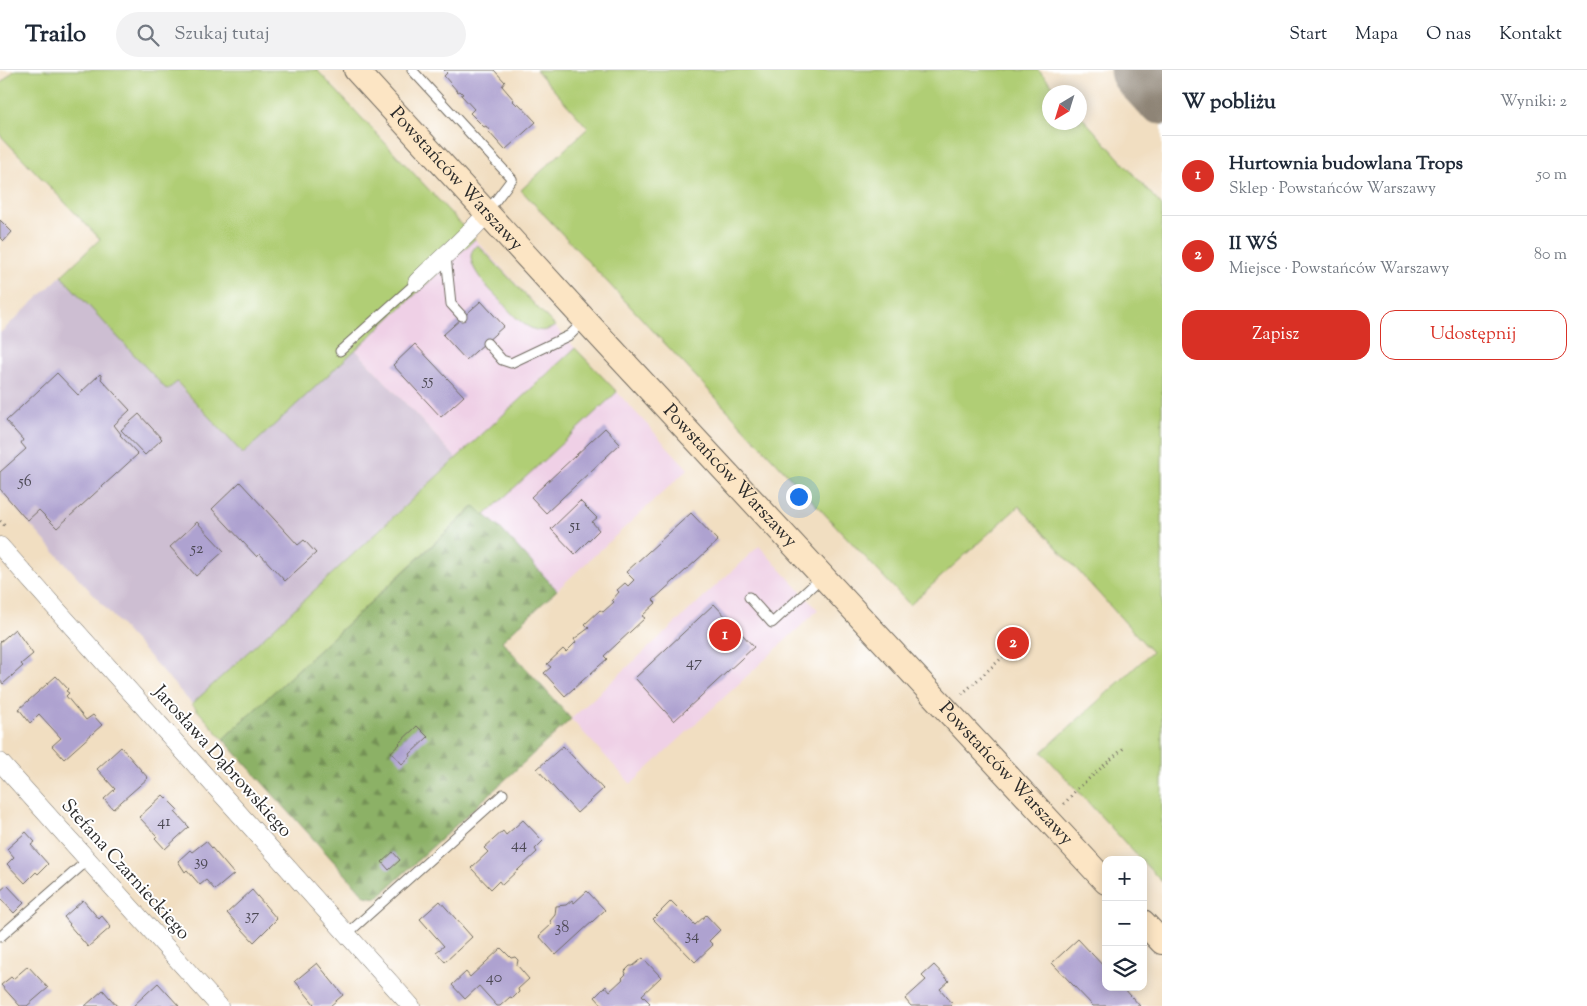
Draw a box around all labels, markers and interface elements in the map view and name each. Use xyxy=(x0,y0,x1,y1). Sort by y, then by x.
search box xyxy=(116,12,466,57)
text: Trailo xyxy=(25,18,86,52)
icon: search xyxy=(134,21,162,49)
text: Szukaj tutaj xyxy=(174,21,270,48)
text: Start xyxy=(1289,22,1327,48)
text: Mapa xyxy=(1355,22,1398,48)
text: O nas xyxy=(1426,22,1471,48)
text: Kontakt xyxy=(1499,22,1562,48)
north arrow xyxy=(1042,85,1087,130)
text: W pobliżu xyxy=(1182,88,1276,118)
text: Wyniki: 2 xyxy=(1500,91,1567,114)
street label: Powstańców Warszawy xyxy=(383,101,529,258)
text: Hurtownia budowlana Trops xyxy=(1229,151,1463,178)
text: 1 xyxy=(1195,164,1201,187)
text: 50 m xyxy=(1536,164,1567,187)
text: Sklep · Powstańców Warszawy xyxy=(1229,178,1436,201)
text: II WŚ xyxy=(1229,231,1277,258)
text: 2 xyxy=(1194,244,1202,267)
text: 80 m xyxy=(1534,244,1567,267)
text: Miejsce · Powstańców Warszawy xyxy=(1229,258,1449,281)
button: Zapisz xyxy=(1182,310,1370,360)
button: Udostępnij xyxy=(1380,310,1567,360)
house number: 55 xyxy=(421,370,434,393)
street label: Powstańców Warszawy xyxy=(656,398,804,554)
house number: 56 xyxy=(17,471,32,494)
your location xyxy=(786,484,812,510)
house number: 51 xyxy=(569,515,581,538)
house number: 52 xyxy=(190,538,204,561)
pin: 1 xyxy=(709,616,741,654)
pin: 2 xyxy=(997,624,1029,662)
house number: 47 xyxy=(686,652,702,675)
street label: Jarosława Dąbrowskiego xyxy=(146,679,298,844)
street label: Powstańców Warszawy xyxy=(932,696,1080,852)
street label: Stefana Czarnieckiego xyxy=(54,793,196,947)
house number: 41 xyxy=(157,811,171,834)
house number: 44 xyxy=(511,834,527,857)
house number: 39 xyxy=(194,851,208,874)
map controls xyxy=(1102,856,1147,991)
button: + xyxy=(1102,856,1147,901)
button: − xyxy=(1102,901,1147,946)
house number: 37 xyxy=(245,905,259,928)
house number: 38 xyxy=(555,917,569,940)
house number: 34 xyxy=(685,925,699,948)
button: layers xyxy=(1102,946,1147,991)
house number: 40 xyxy=(486,967,502,990)

